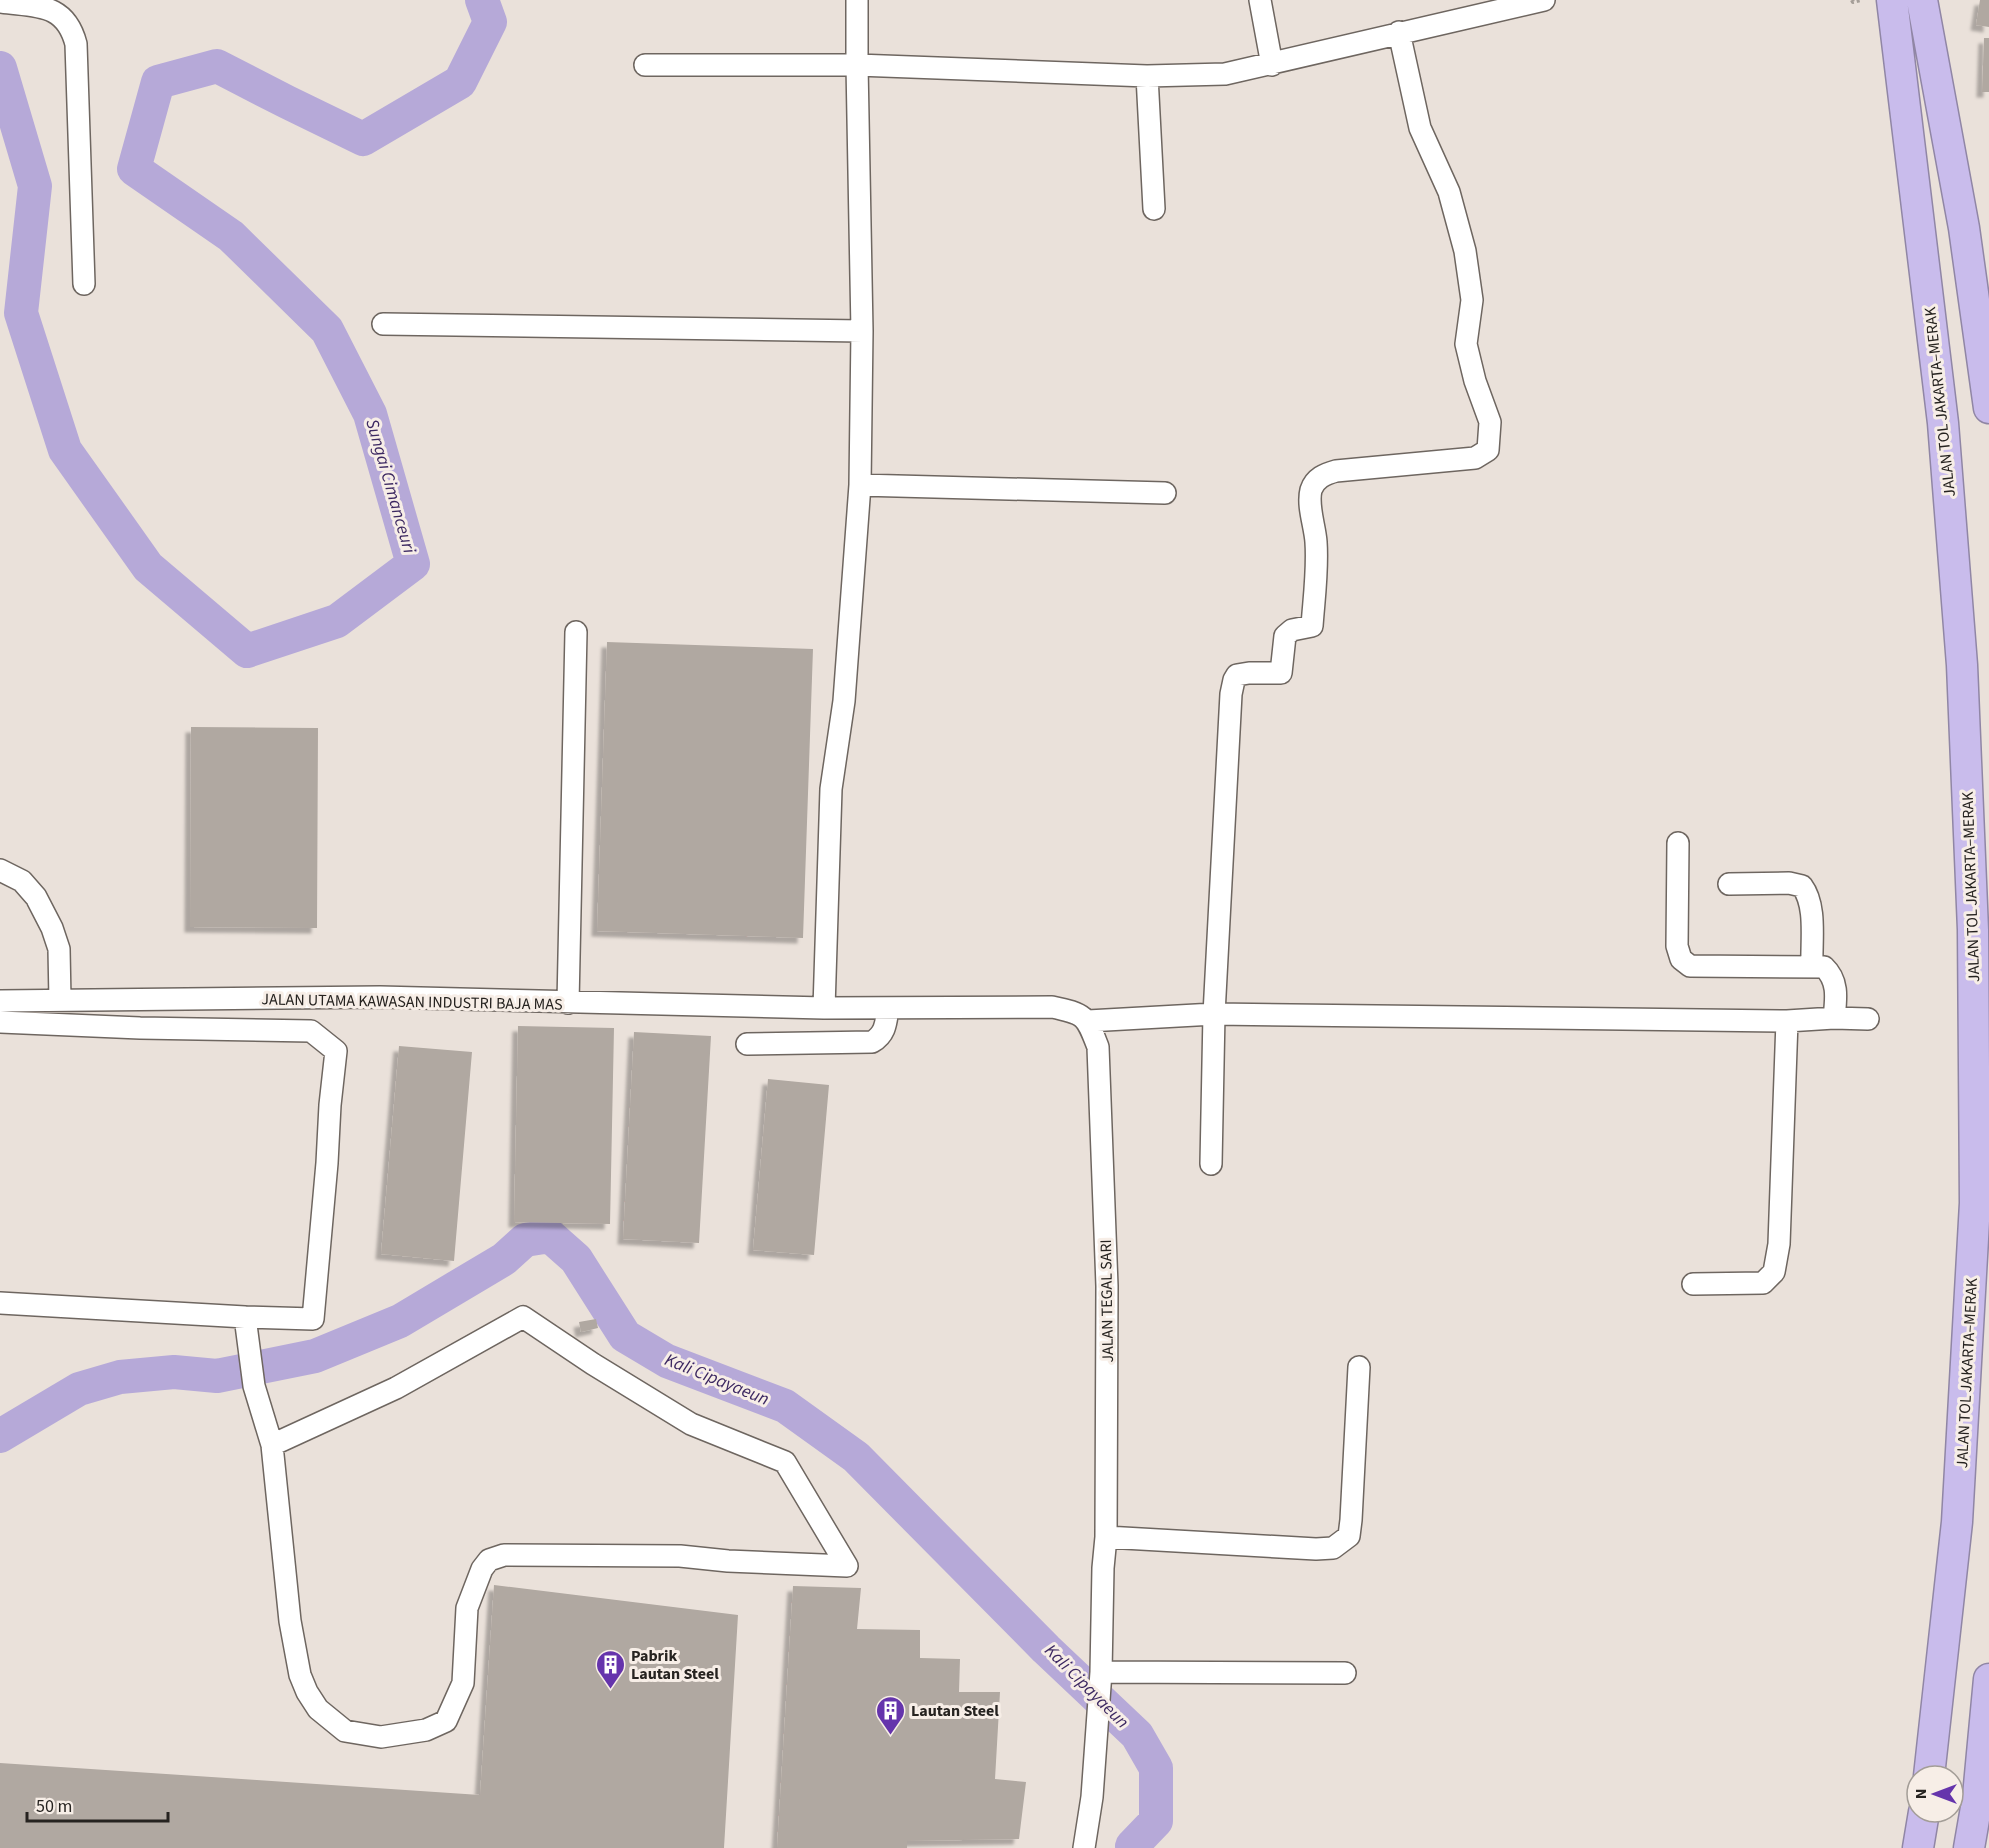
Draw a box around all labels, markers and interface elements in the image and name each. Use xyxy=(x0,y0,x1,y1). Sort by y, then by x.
street label: JALAN TOL JAKARTA–MERAK xyxy=(1919,305,1961,498)
water label: Sungai Cimanceuri xyxy=(359,416,422,557)
street label: JALAN TOL JAKARTA–MERAK xyxy=(1957,791,1985,983)
street label: JALAN UTAMA KAWASAN INDUSTRI BAJA MAS xyxy=(261,988,563,1016)
street label: JALAN TEGAL SARI xyxy=(1095,1239,1119,1363)
street label: JALAN TOL JAKARTA–MERAK xyxy=(1951,1277,1983,1469)
water label: Kali Cipayaeun xyxy=(661,1347,773,1412)
water label: Kali Cipayaeun xyxy=(1039,1638,1135,1734)
place label: Pabrik Lautan Steel xyxy=(631,1645,719,1685)
building icon: Pabrik Lautan Steel xyxy=(594,1648,626,1690)
building icon: Lautan Steel xyxy=(874,1694,906,1736)
place label: Lautan Steel xyxy=(911,1700,999,1722)
north arrow xyxy=(1905,1764,1965,1824)
scale bar xyxy=(27,1785,168,1823)
text: N xyxy=(1910,1789,1932,1799)
text: 50 m xyxy=(36,1794,72,1819)

